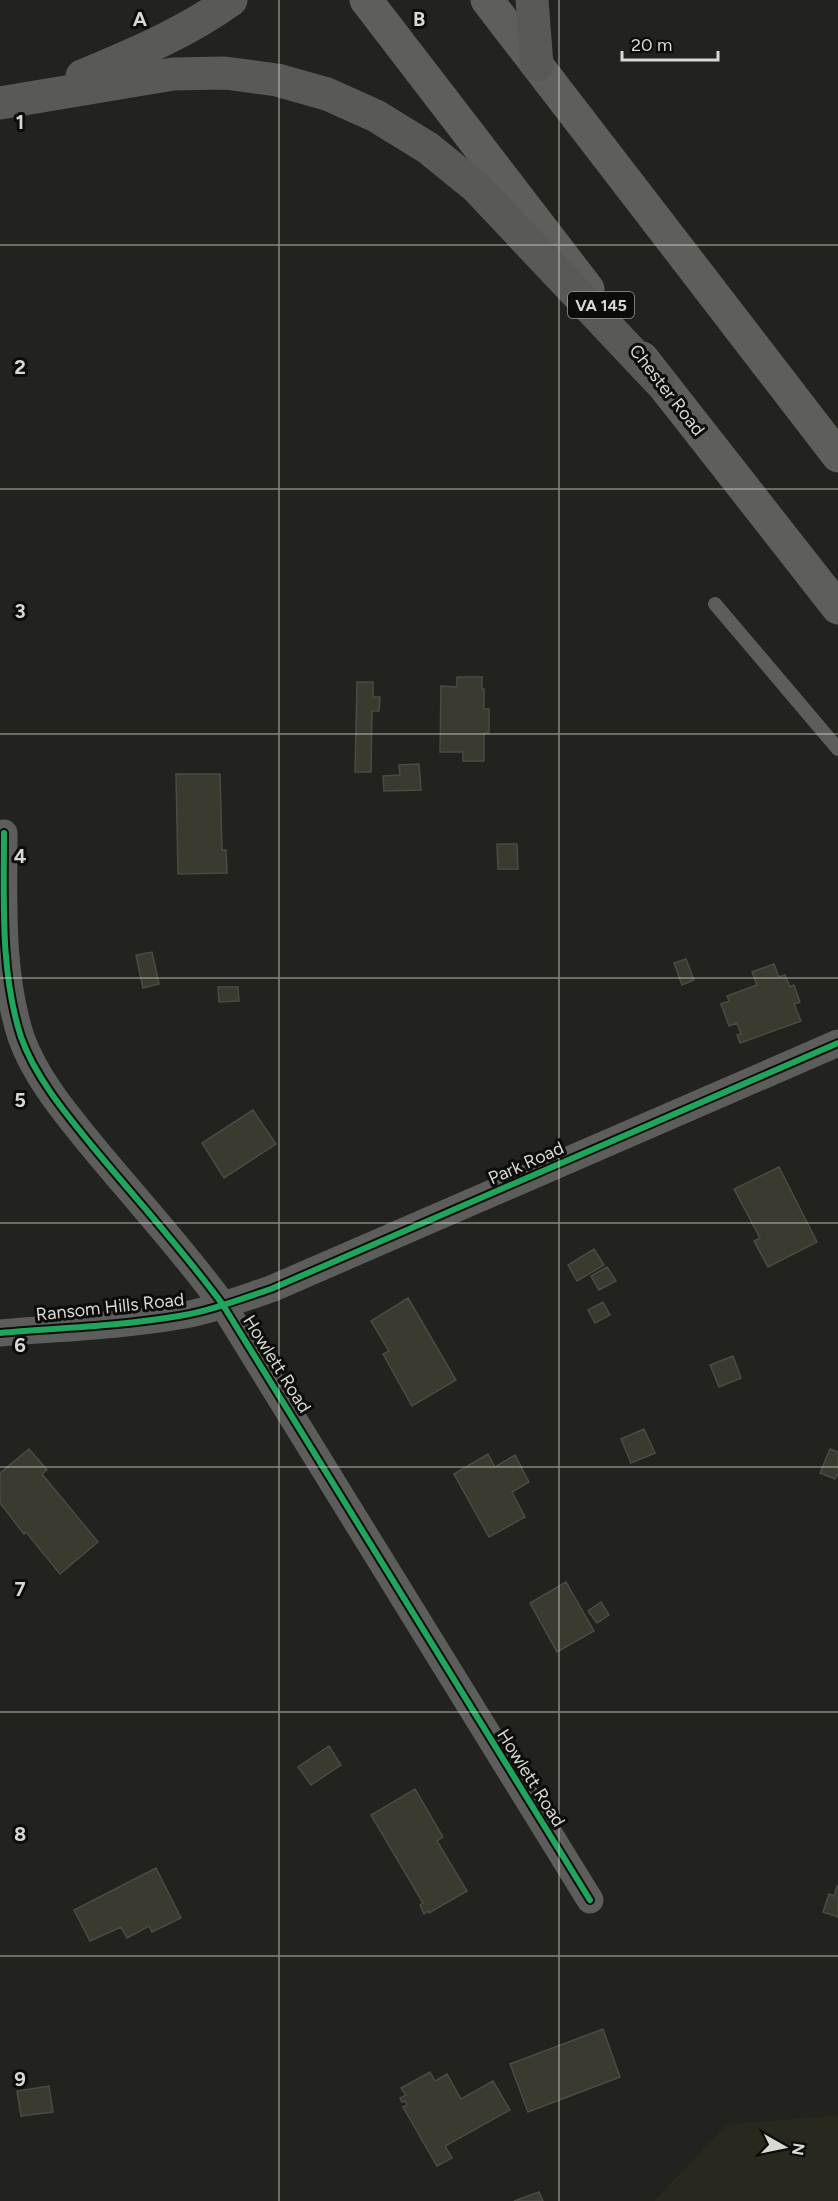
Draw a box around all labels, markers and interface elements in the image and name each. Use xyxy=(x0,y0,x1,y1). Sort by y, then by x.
text: A xyxy=(133,7,148,31)
text: B xyxy=(413,7,425,31)
scale bar xyxy=(622,24,718,62)
text: 20 m xyxy=(631,34,672,56)
text: 1 xyxy=(16,110,24,134)
road number: VA 145 xyxy=(568,292,634,318)
street label: Chester Road xyxy=(625,340,709,440)
text: 2 xyxy=(14,355,26,379)
text: 3 xyxy=(14,599,26,623)
text: 4 xyxy=(14,844,27,868)
text: 5 xyxy=(14,1088,26,1112)
street label: Park Road xyxy=(485,1137,567,1189)
street label: Ransom Hills Road xyxy=(35,1288,185,1326)
street label: Howlett Road xyxy=(238,1311,316,1417)
text: 6 xyxy=(14,1333,26,1357)
text: 7 xyxy=(14,1577,26,1601)
street label: Howlett Road xyxy=(492,1725,570,1831)
text: 8 xyxy=(14,1822,26,1846)
text: 9 xyxy=(14,2067,26,2091)
north arrow xyxy=(754,2117,814,2177)
text: N xyxy=(788,2142,809,2157)

